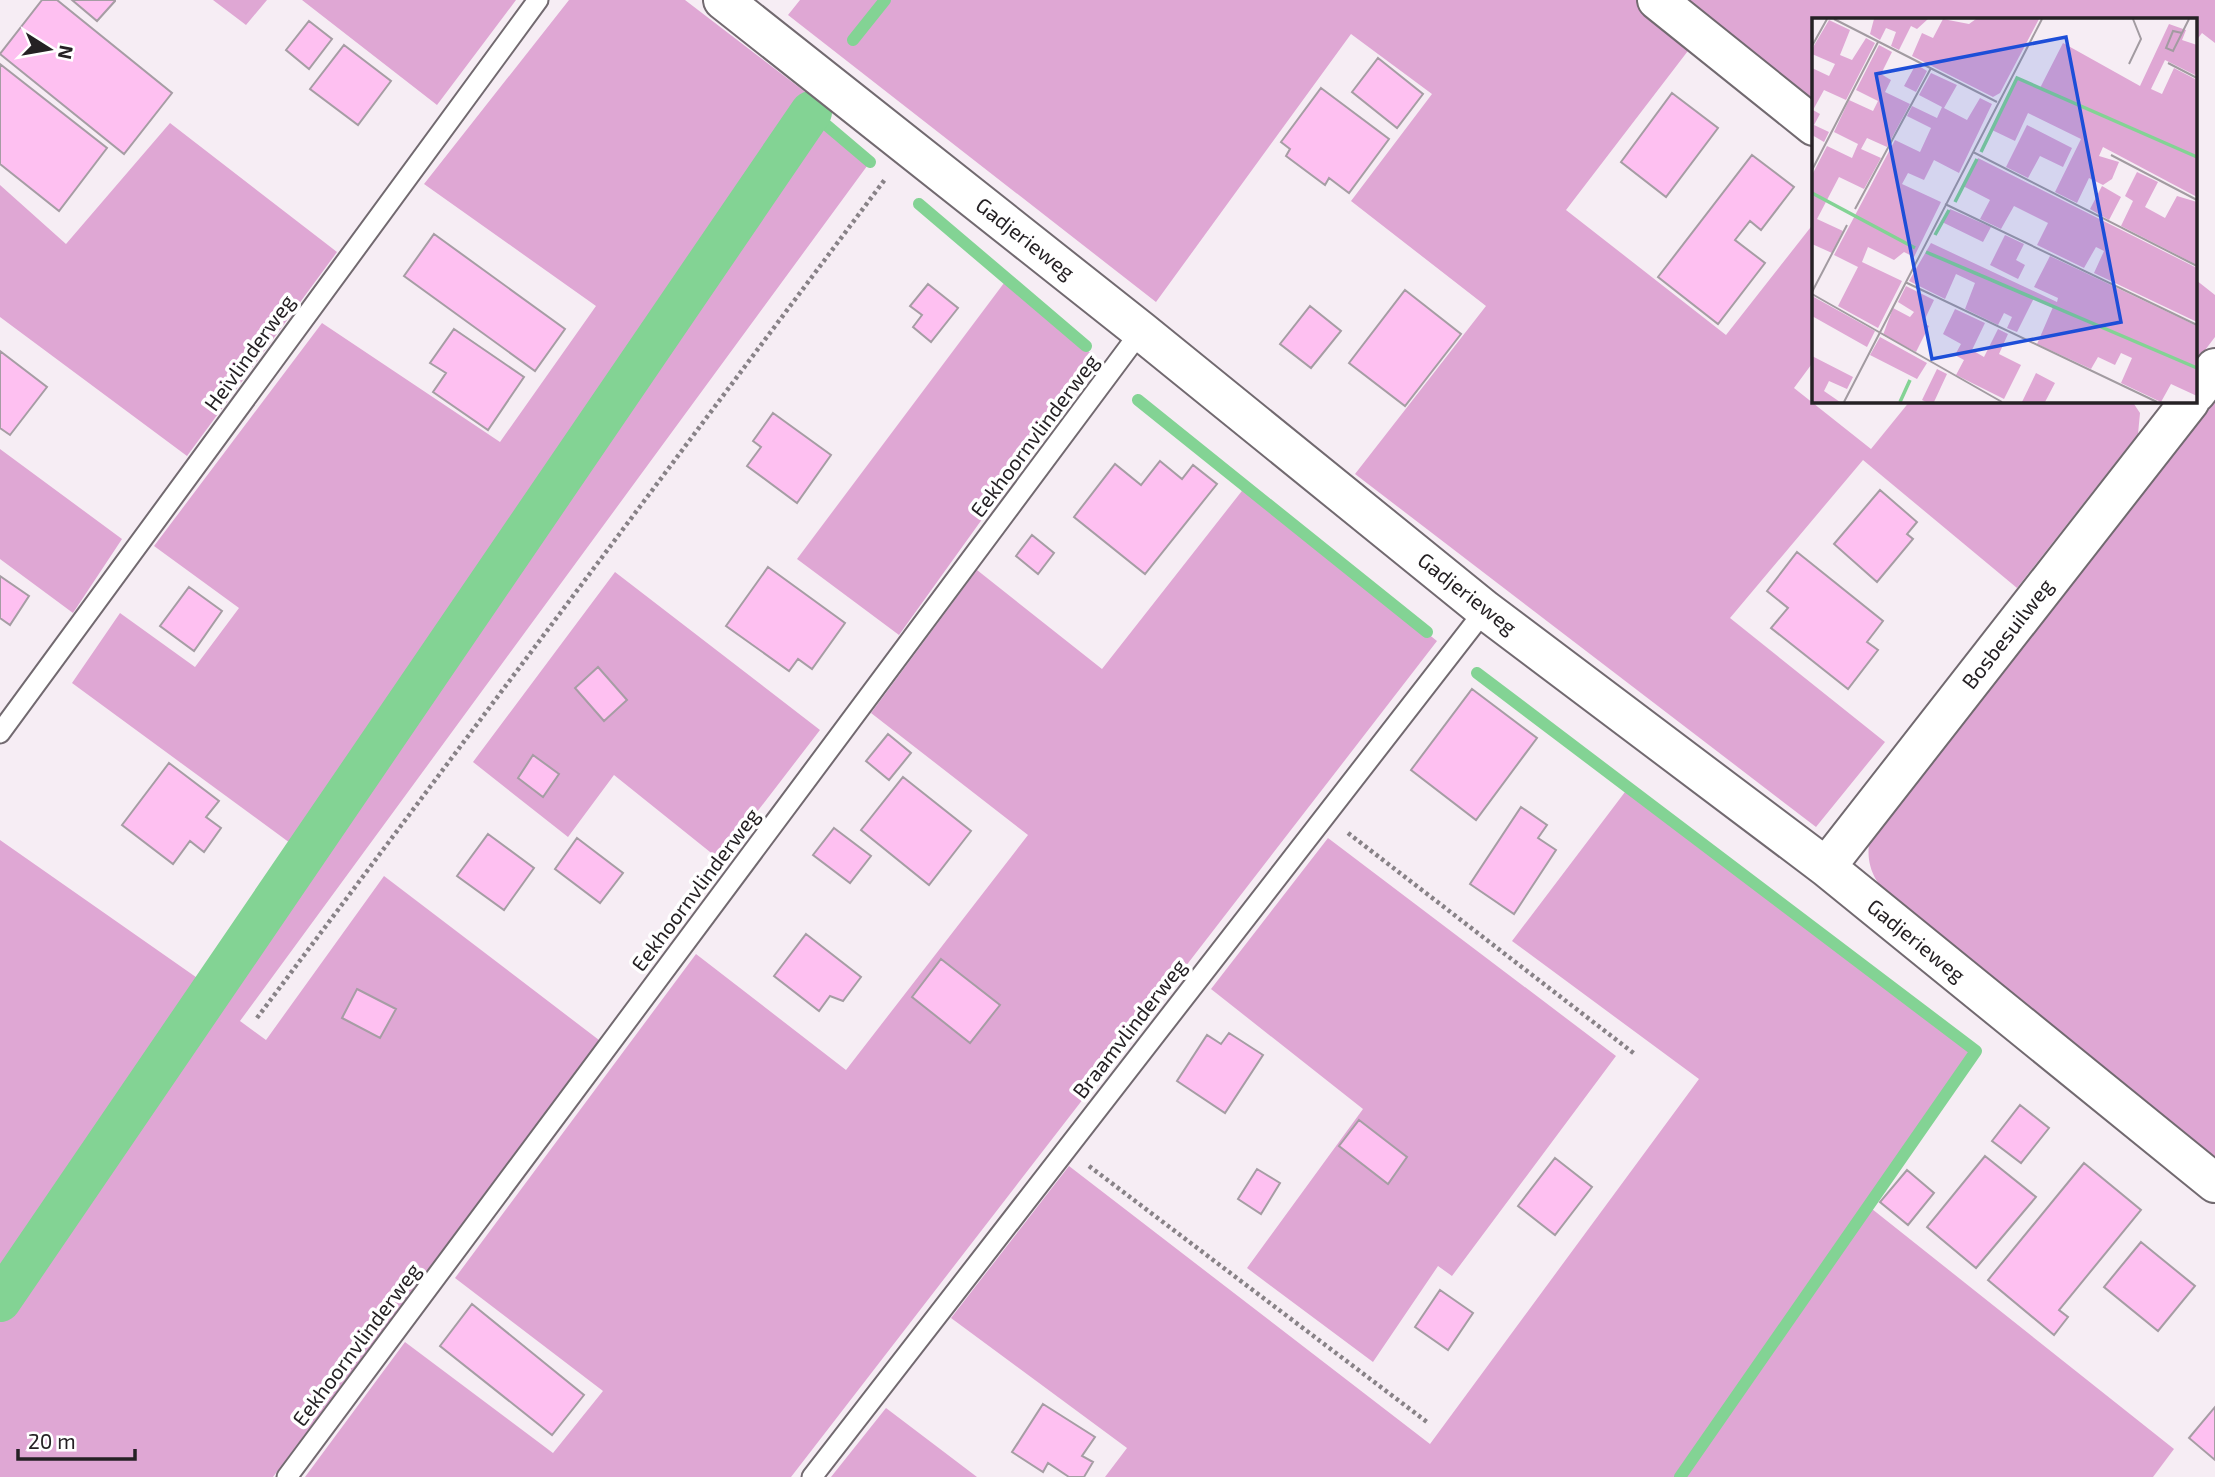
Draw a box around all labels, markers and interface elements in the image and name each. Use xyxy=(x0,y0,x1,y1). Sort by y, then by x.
north arrow xyxy=(14,14,84,84)
inset map xyxy=(1812,18,2198,402)
text: N xyxy=(54,43,79,61)
street label: Gadjerieweg xyxy=(971,192,1080,285)
street label: Heivlinderweg xyxy=(198,289,299,415)
street label: Eekhoornvlinderweg xyxy=(964,349,1103,521)
street label: Gadjerieweg xyxy=(1413,547,1522,640)
street label: Bosbesuilweg xyxy=(1956,573,2058,693)
street label: Eekhoornvlinderweg xyxy=(625,803,764,975)
street label: Gadjerieweg xyxy=(1862,893,1971,988)
street label: Braamvlinderweg xyxy=(1067,953,1191,1103)
street label: Eekhoornvlinderweg xyxy=(286,1258,425,1430)
scale bar xyxy=(18,1418,135,1462)
text: 20 m xyxy=(28,1428,76,1453)

